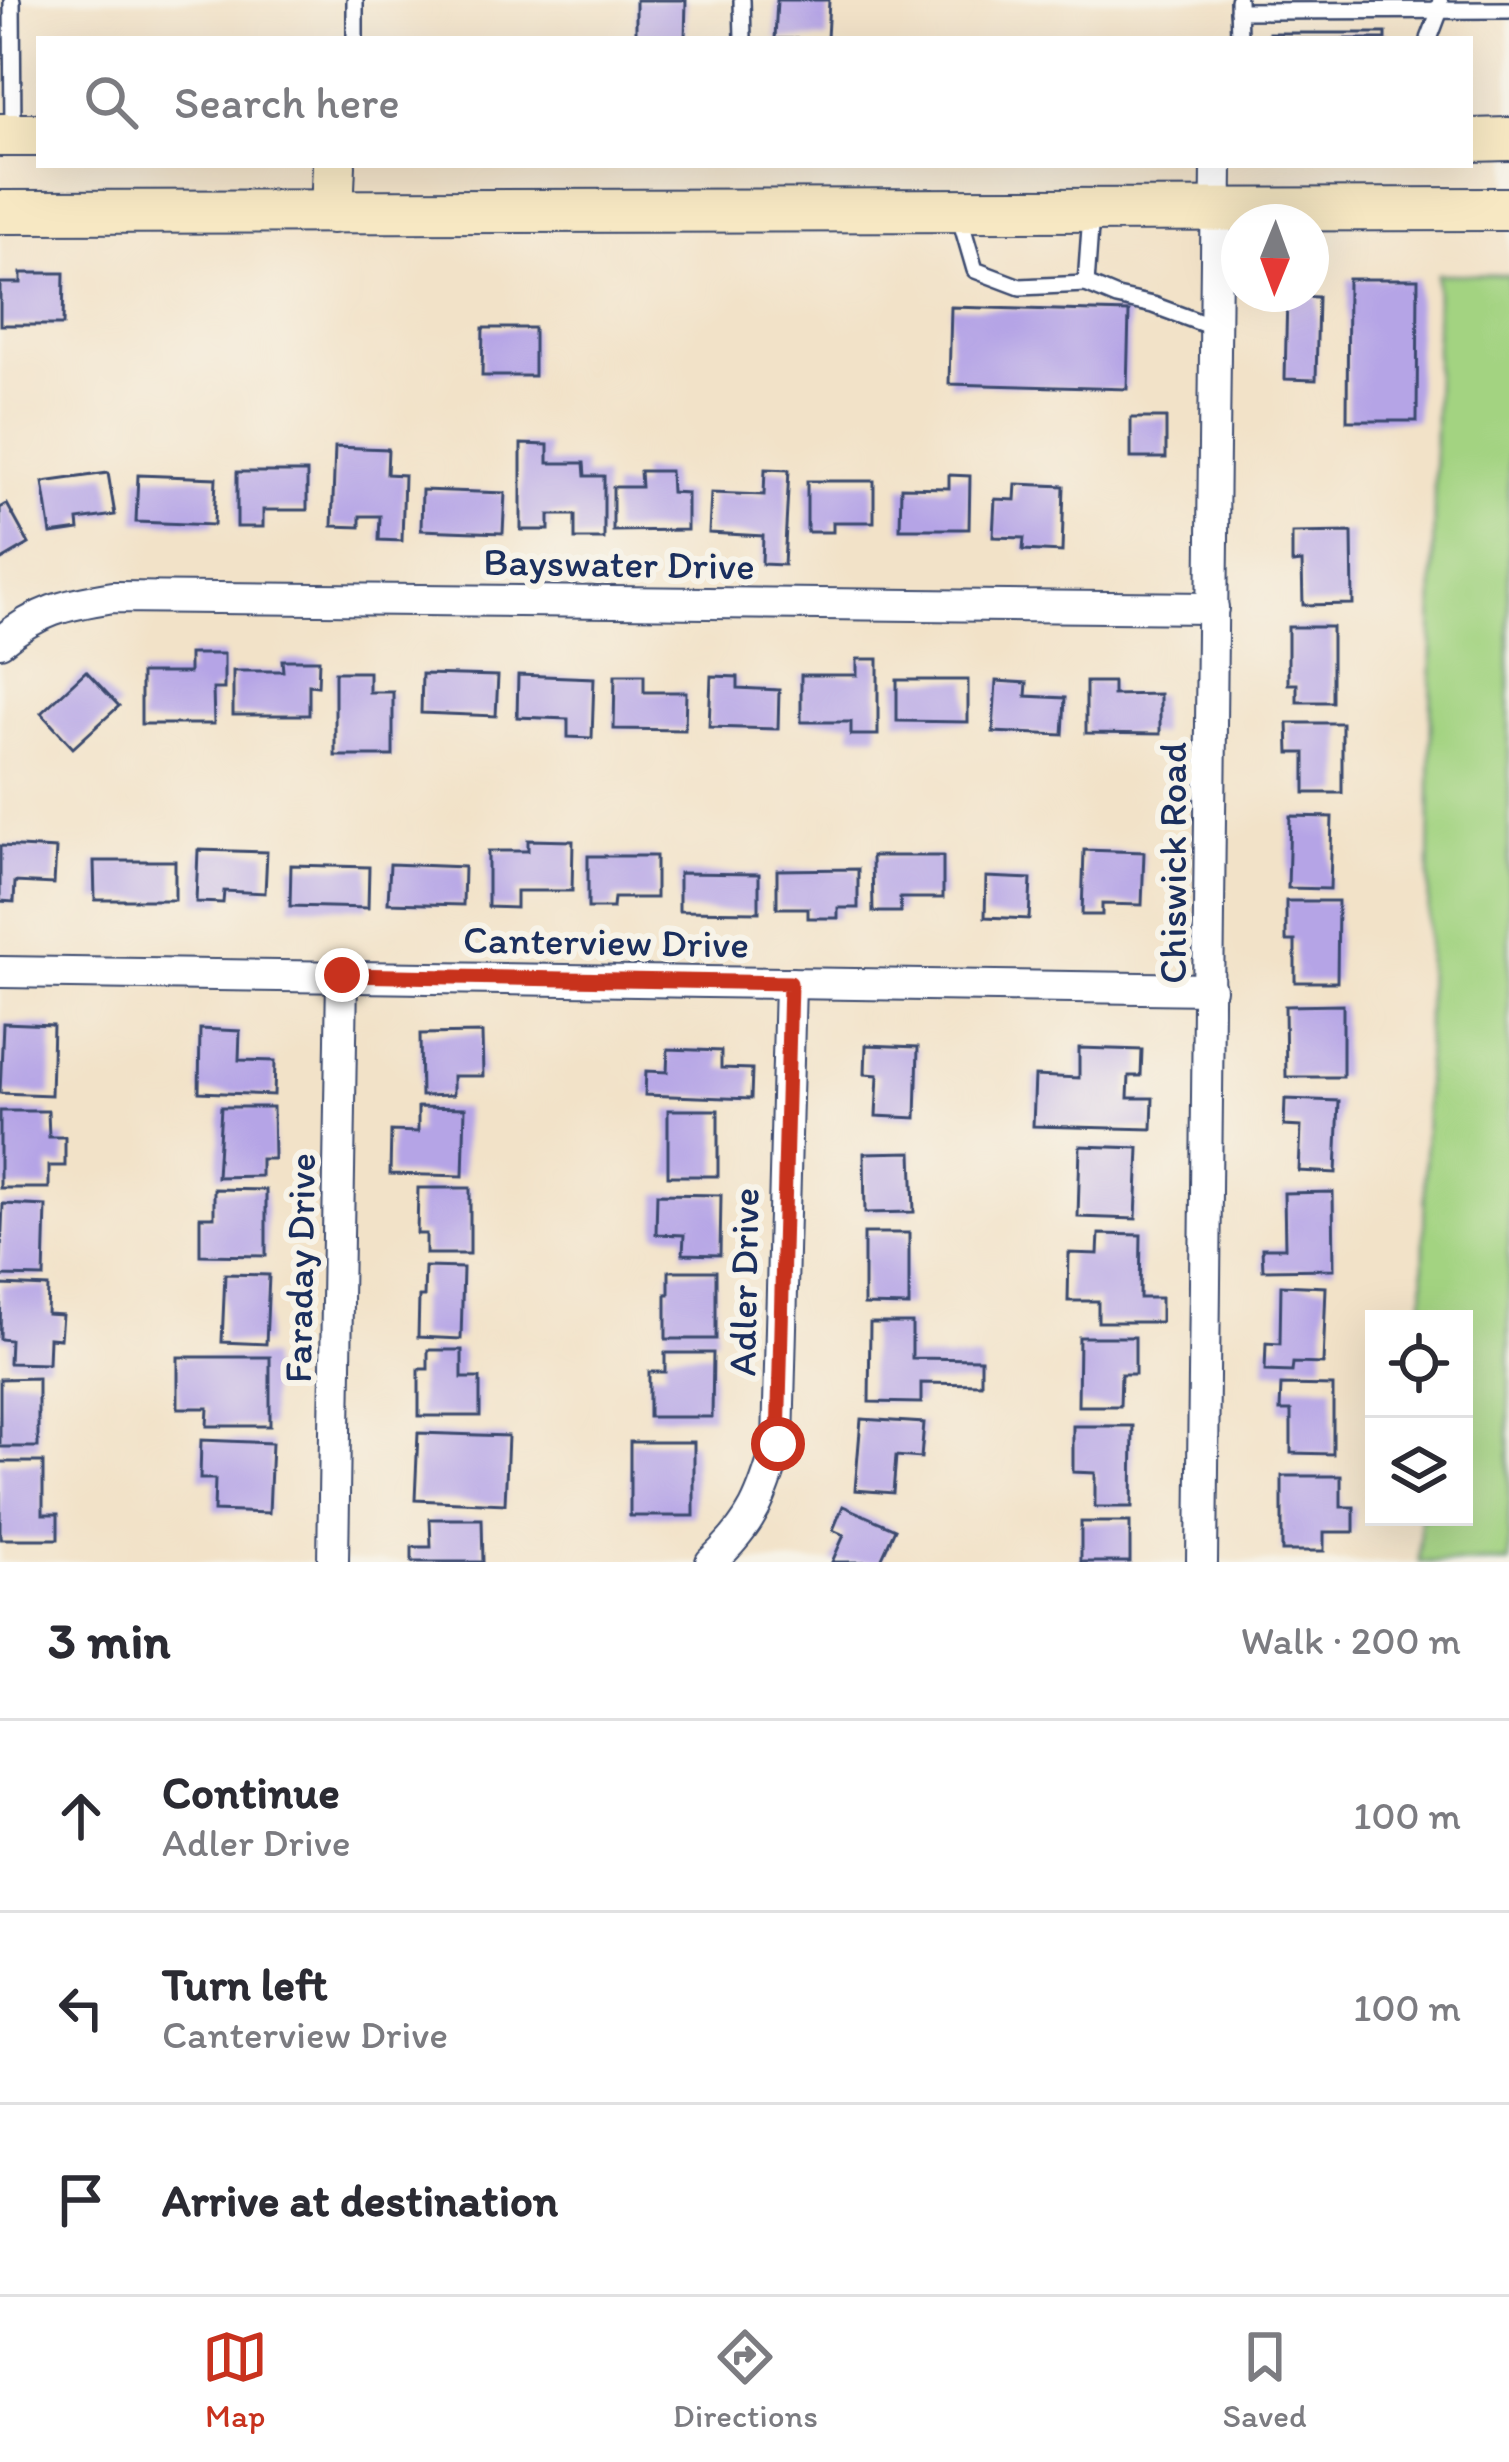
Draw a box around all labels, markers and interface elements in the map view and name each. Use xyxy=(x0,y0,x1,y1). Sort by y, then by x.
search box xyxy=(36,36,1473,168)
icon: search xyxy=(78,69,144,135)
text: Search here xyxy=(174,75,400,129)
north arrow xyxy=(1221,204,1329,312)
street label: Bayswater Drive xyxy=(483,538,755,589)
street label: Chiswick Road xyxy=(1149,742,1196,984)
street label: Canterview Drive xyxy=(463,916,749,967)
route end xyxy=(315,948,369,1002)
street label: Faraday Drive xyxy=(274,1153,325,1383)
street label: Adler Drive xyxy=(718,1187,769,1377)
map controls xyxy=(1365,1310,1473,1526)
button: locate xyxy=(1365,1310,1473,1418)
route start xyxy=(751,1417,805,1471)
button: layers xyxy=(1365,1418,1473,1526)
text: 3 min xyxy=(48,1610,170,1671)
text: Walk · 200 m xyxy=(1241,1617,1461,1664)
text: Continue xyxy=(162,1765,340,1819)
icon: ahead xyxy=(48,1783,114,1849)
text: 100 m xyxy=(1353,1792,1461,1839)
text: Adler Drive xyxy=(162,1819,351,1866)
text: Turn left xyxy=(162,1957,328,2011)
icon: left xyxy=(48,1975,114,2041)
text: 100 m xyxy=(1353,1984,1461,2031)
text: Canterview Drive xyxy=(162,2011,448,2058)
icon: arrive xyxy=(48,2167,114,2233)
text: Arrive at destination xyxy=(162,2173,558,2227)
tab: Map xyxy=(202,2324,268,2435)
tab: Directions xyxy=(673,2324,818,2435)
tab: Saved xyxy=(1223,2324,1307,2435)

